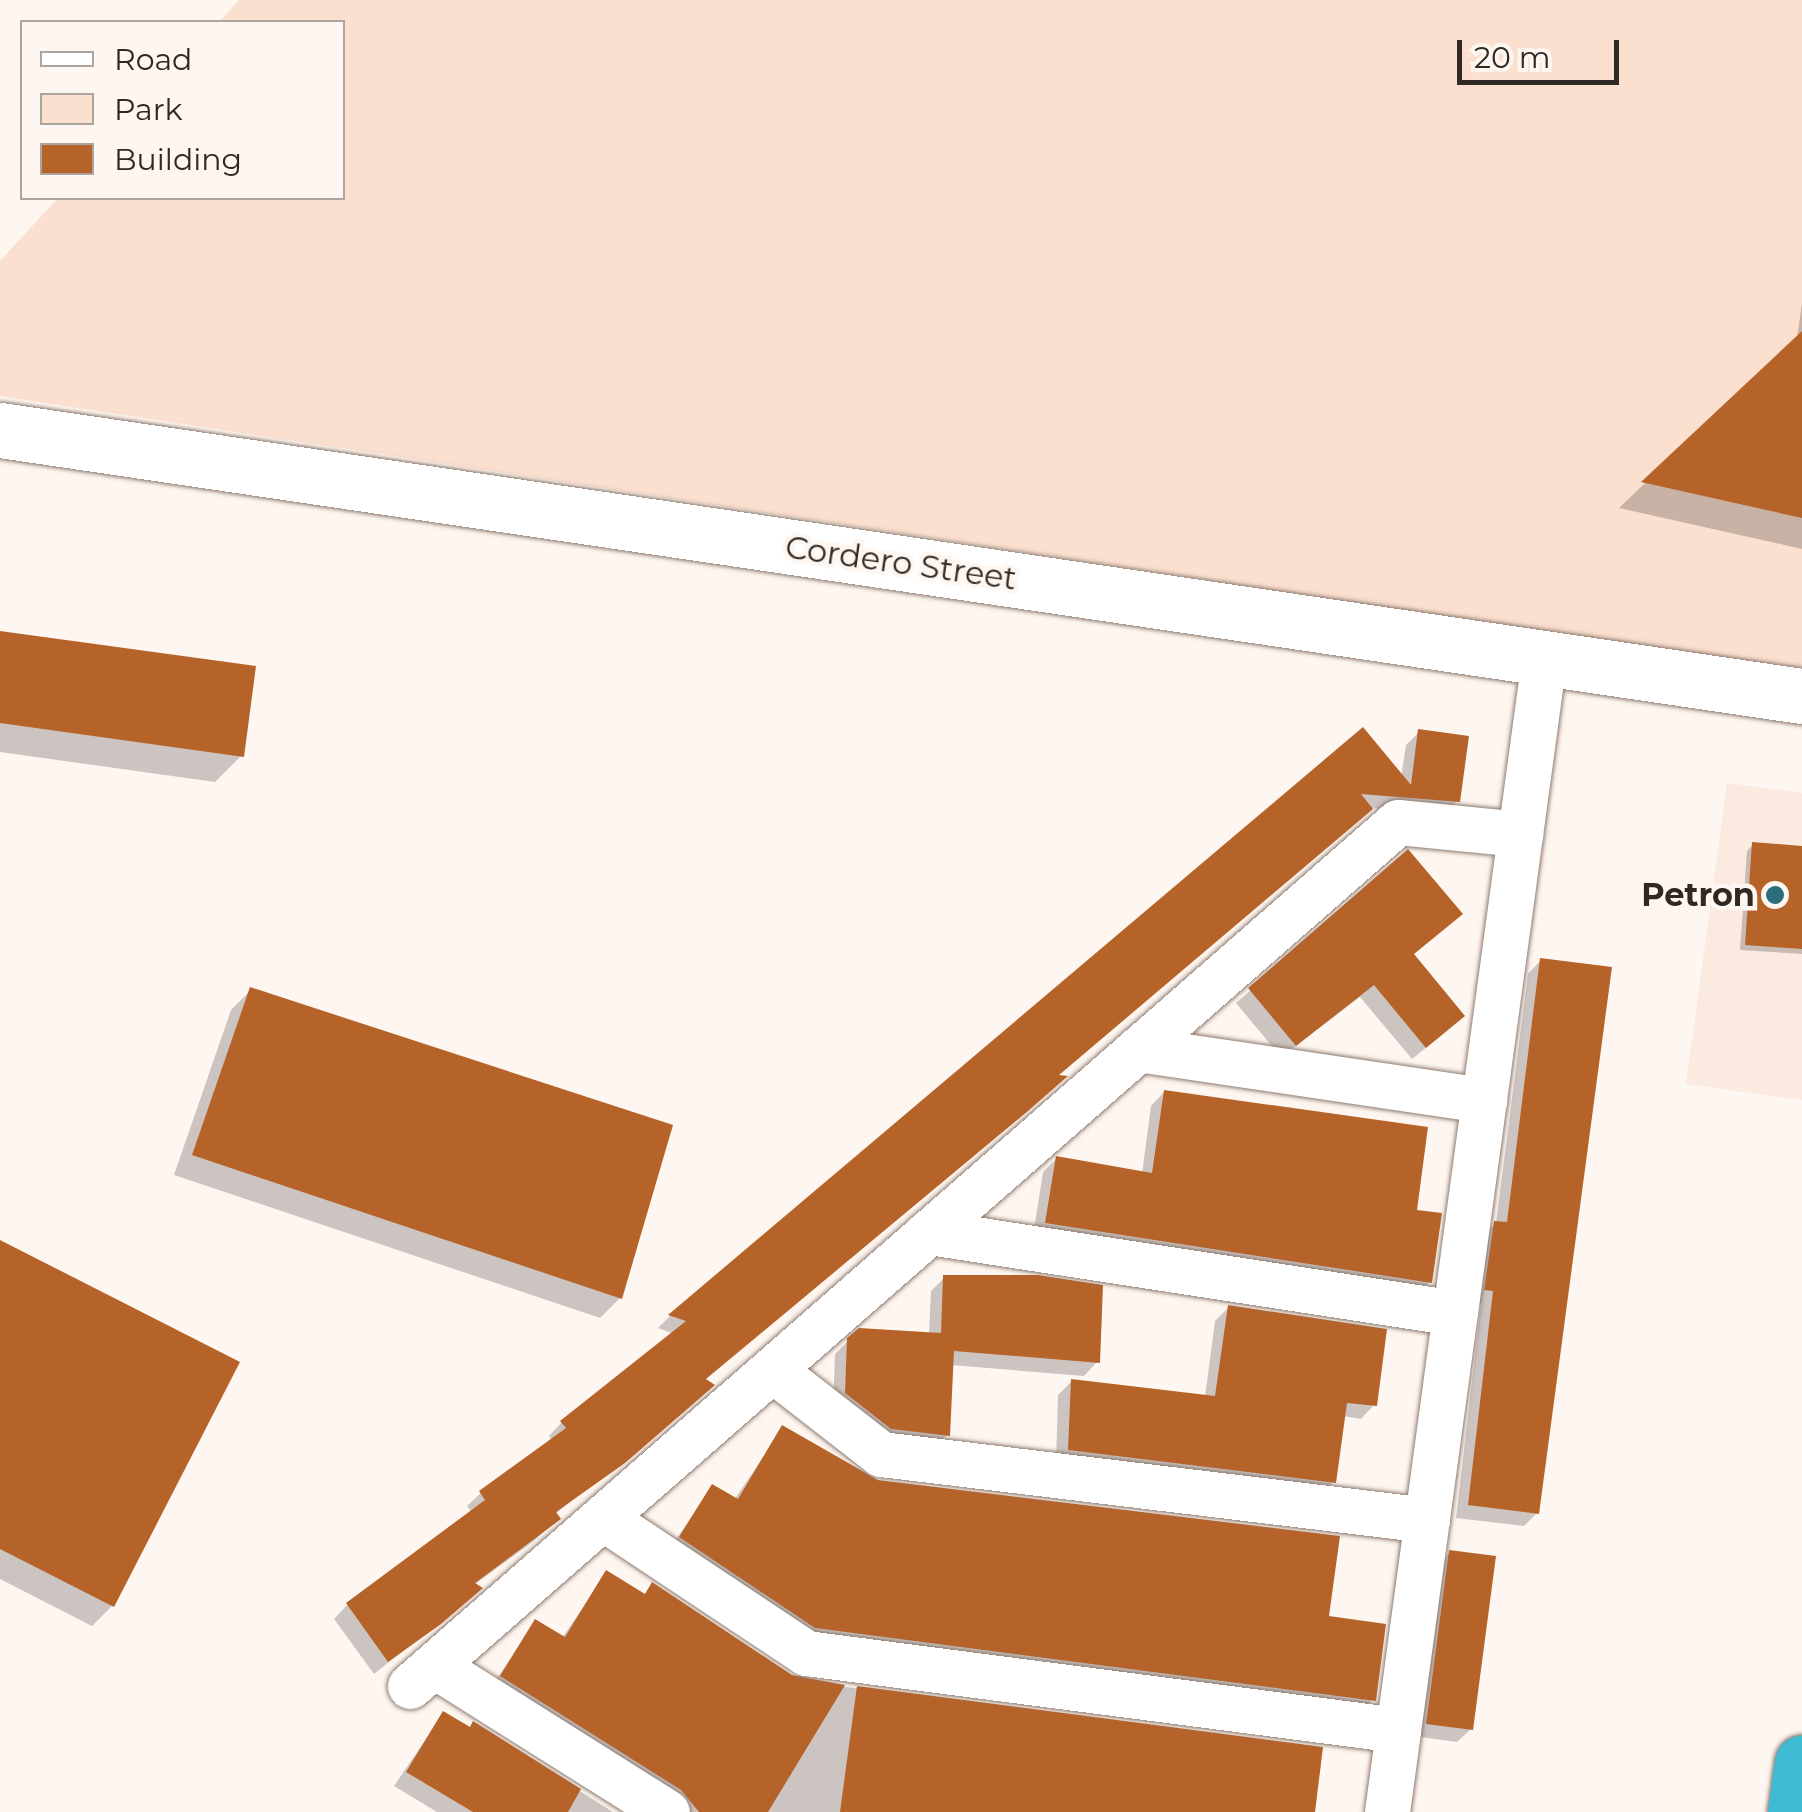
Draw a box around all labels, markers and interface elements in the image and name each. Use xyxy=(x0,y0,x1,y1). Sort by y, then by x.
legend xyxy=(20,20,345,200)
scale bar xyxy=(1462,20,1624,82)
text: 20 m xyxy=(1474,39,1551,76)
text: Road xyxy=(114,41,192,78)
text: Park xyxy=(114,91,183,128)
text: Building xyxy=(114,141,242,178)
street label: Cordero Street xyxy=(783,528,1019,598)
place label: Petron xyxy=(1641,876,1755,914)
marker: Petron xyxy=(1764,884,1786,906)

